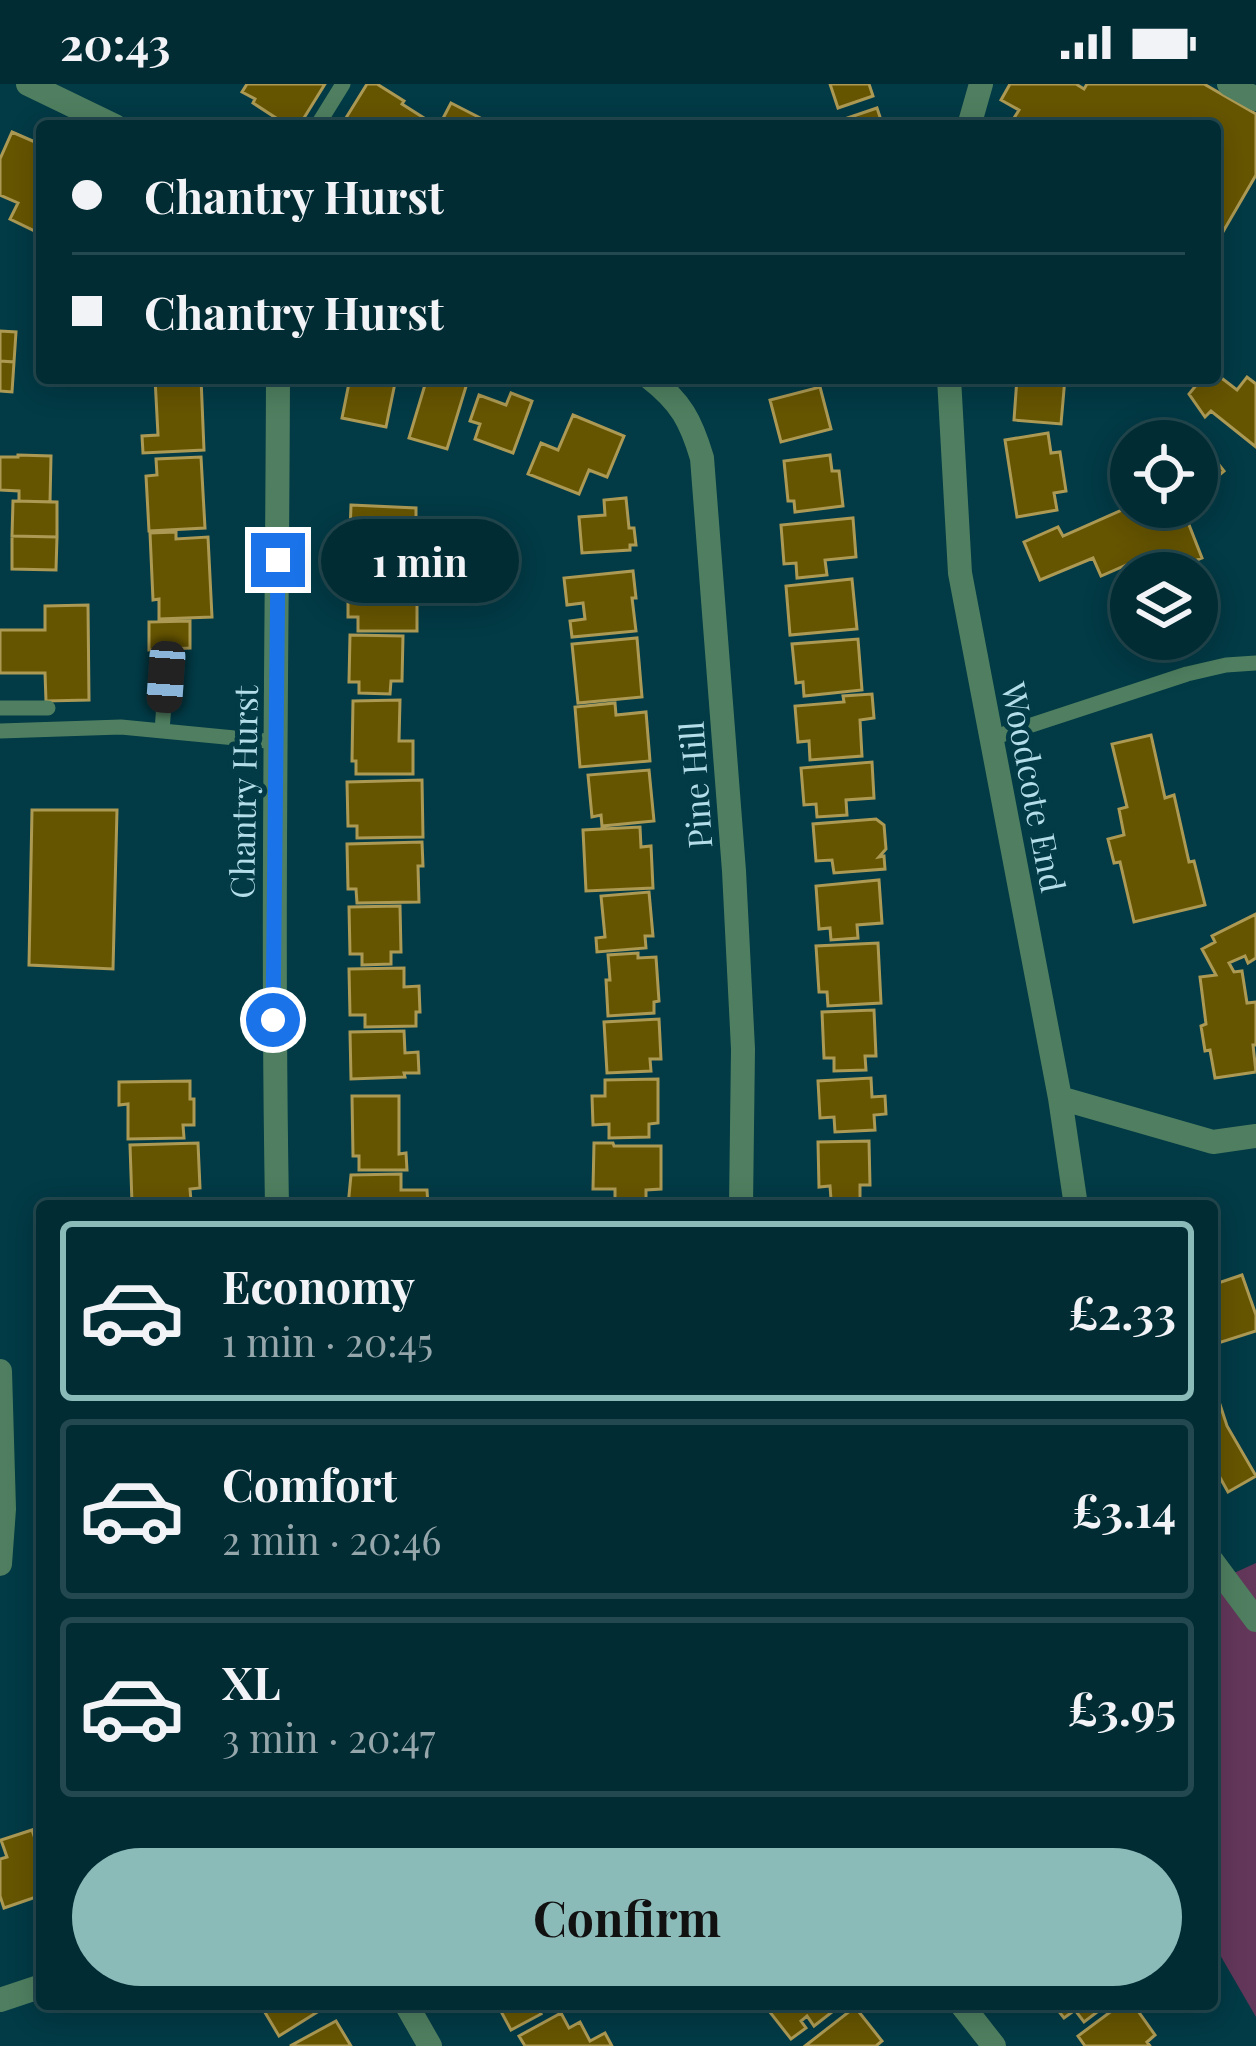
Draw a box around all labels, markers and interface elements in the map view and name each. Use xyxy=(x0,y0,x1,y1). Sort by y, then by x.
text: 20:43 xyxy=(60,12,171,72)
text: Chantry Hurst xyxy=(144,165,444,225)
text: Chantry Hurst xyxy=(144,281,444,341)
map controls xyxy=(1110,420,1218,660)
button: locate xyxy=(1110,420,1218,528)
callout: 1 min xyxy=(320,518,518,602)
route end xyxy=(251,533,305,587)
text: 1 min xyxy=(372,535,468,587)
button: layers xyxy=(1110,552,1218,660)
car xyxy=(146,640,186,714)
street label: Woodcote End xyxy=(993,677,1077,896)
street label: Chantry Hurst xyxy=(218,684,266,899)
street label: Pine Hill xyxy=(668,720,720,850)
route start xyxy=(246,993,300,1047)
text: Economy xyxy=(222,1255,415,1315)
icon: car xyxy=(78,1257,186,1365)
text: £2.33 xyxy=(1068,1281,1176,1341)
text: 1 min · 20:45 xyxy=(222,1315,433,1367)
text: Comfort xyxy=(222,1453,397,1513)
icon: car xyxy=(78,1455,186,1563)
text: £3.14 xyxy=(1072,1479,1176,1539)
text: 2 min · 20:46 xyxy=(222,1513,441,1565)
text: XL xyxy=(222,1651,281,1711)
icon: car xyxy=(78,1653,186,1761)
text: £3.95 xyxy=(1068,1677,1176,1737)
text: 3 min · 20:47 xyxy=(222,1711,435,1763)
button: Confirm xyxy=(72,1848,1182,1986)

